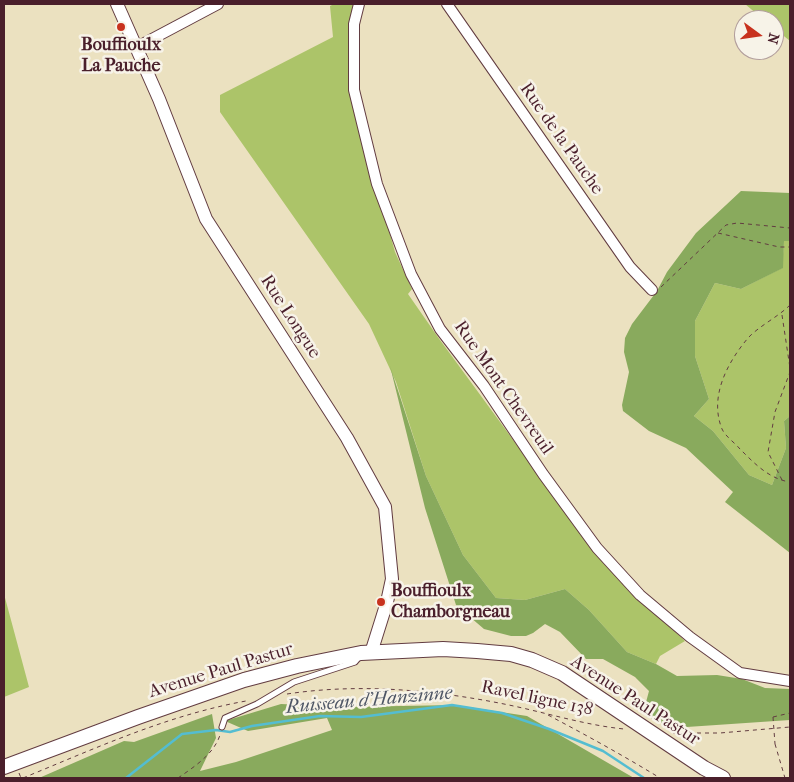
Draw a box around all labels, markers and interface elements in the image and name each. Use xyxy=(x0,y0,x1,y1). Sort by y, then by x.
north arrow xyxy=(734,10,784,60)
marker: Bouffioulx La Pauche xyxy=(115,21,127,33)
text: N xyxy=(764,31,783,46)
place label: Bouffioulx La Pauche xyxy=(81,35,161,78)
street label: Rue de la Pauche xyxy=(515,79,607,199)
street label: Rue Longue xyxy=(255,271,325,363)
street label: Rue Mont Chevreuil xyxy=(449,317,557,459)
place label: Bouffioulx Chamborgneau xyxy=(391,581,510,624)
marker: Bouffioulx Chamborgneau xyxy=(375,596,387,608)
street label: Avenue Paul Pastur xyxy=(146,639,296,703)
street label: Avenue Paul Pastur xyxy=(566,651,704,751)
street label: Ravel ligne 138 xyxy=(479,677,595,721)
water label: Ruisseau d'Hanzinne xyxy=(285,682,453,720)

